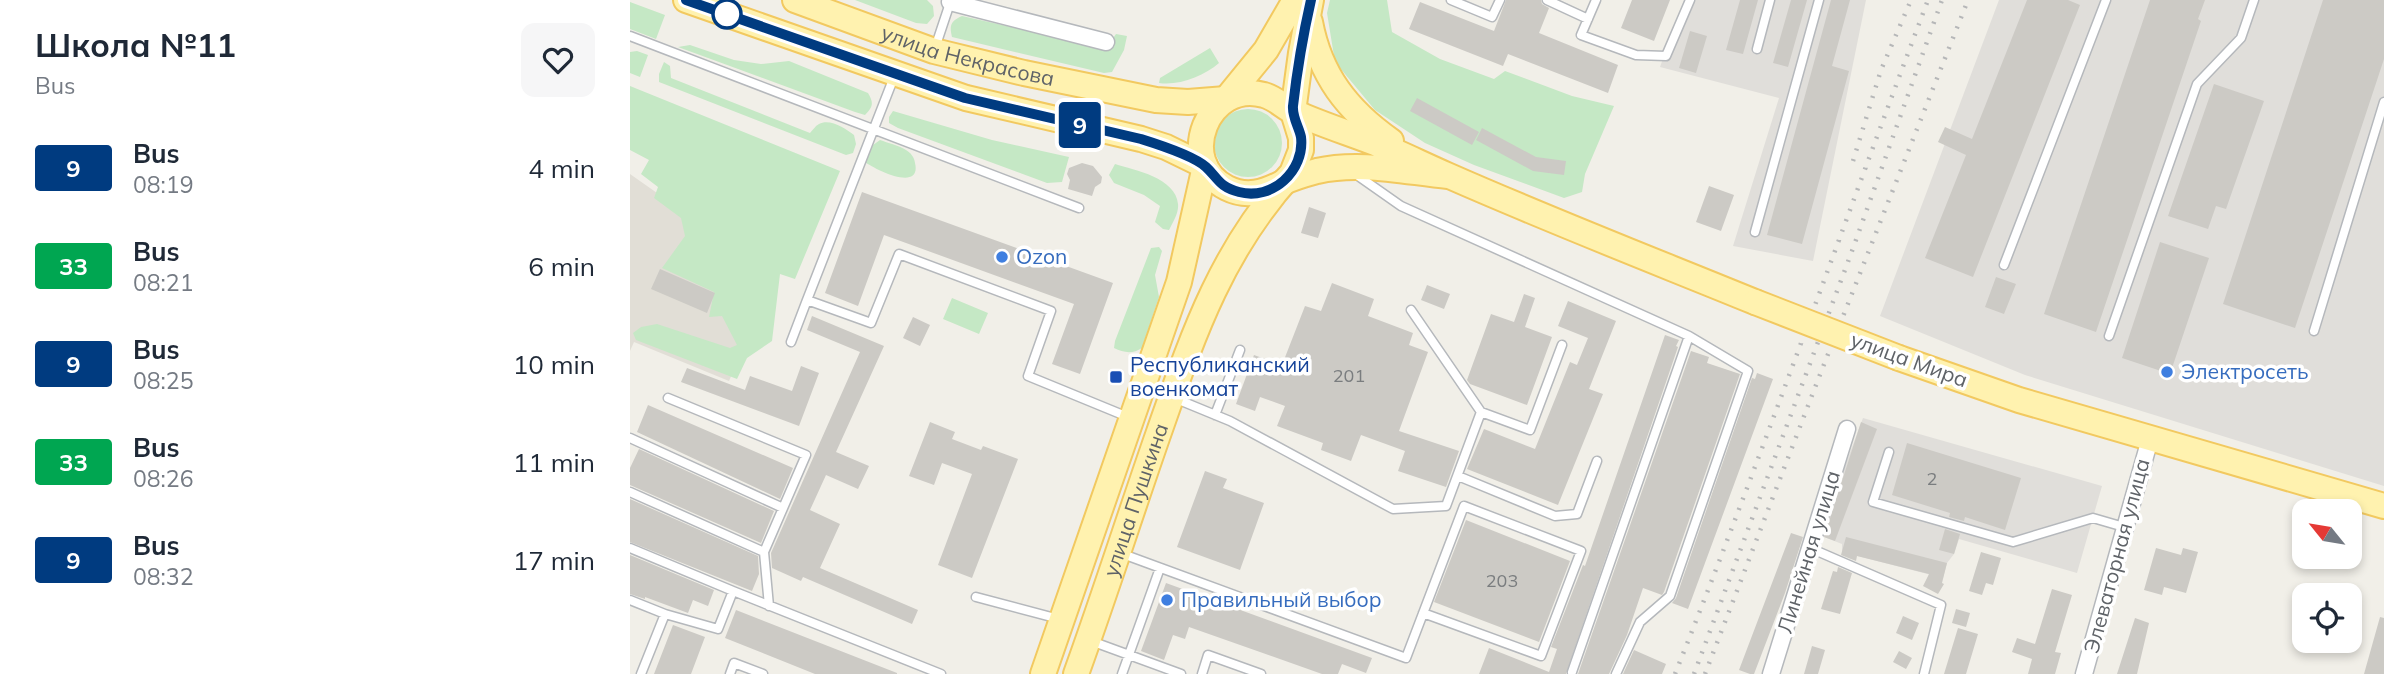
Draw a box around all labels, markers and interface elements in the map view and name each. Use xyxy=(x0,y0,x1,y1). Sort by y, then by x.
unlabelled marker xyxy=(712,0,742,29)
street label: улица Некрасова xyxy=(878,19,1057,91)
button: heart xyxy=(521,23,595,97)
text: Школа №11 xyxy=(35,24,236,65)
text: Bus xyxy=(35,71,75,100)
line badge: 9 xyxy=(1057,102,1103,148)
text: 9 xyxy=(1073,110,1087,140)
text: Bus xyxy=(133,137,179,170)
text: 4 min xyxy=(528,152,595,185)
text: 9 xyxy=(66,153,81,183)
text: 08:19 xyxy=(133,170,193,199)
text: Bus xyxy=(133,235,179,268)
place label: Ozon xyxy=(1016,243,1067,269)
marker: Ozon xyxy=(994,249,1010,265)
text: 6 min xyxy=(528,250,595,283)
text: 33 xyxy=(59,251,88,281)
text: 08:21 xyxy=(133,268,193,297)
street label: улица Мира xyxy=(1847,326,1971,392)
text: Bus xyxy=(133,333,179,366)
text: 10 min xyxy=(513,348,595,381)
text: 9 xyxy=(66,349,81,379)
place label: Республиканский военкомат xyxy=(1130,351,1310,401)
place label: Электросеть xyxy=(2181,358,2308,384)
house number: 201 xyxy=(1333,364,1365,387)
marker: Электросеть xyxy=(2159,364,2175,380)
text: 08:25 xyxy=(133,366,193,395)
marker: Республиканский военкомат xyxy=(1108,369,1124,385)
street label: улица Пушкина xyxy=(1097,419,1173,580)
text: Bus xyxy=(133,431,179,464)
text: 11 min xyxy=(513,446,595,479)
text: 33 xyxy=(59,447,88,477)
street label: Элеваторная улица xyxy=(2077,455,2155,656)
text: 08:26 xyxy=(133,464,193,493)
street label: Линейная улица xyxy=(1771,467,1845,636)
house number: 2 xyxy=(1927,467,1937,490)
north arrow xyxy=(2292,499,2362,569)
map controls xyxy=(2292,499,2362,653)
text: Bus xyxy=(133,529,179,562)
text: 17 min xyxy=(513,544,595,577)
text: 9 xyxy=(66,545,81,575)
text: 08:32 xyxy=(133,562,193,591)
house number: 203 xyxy=(1486,569,1518,592)
button: locate xyxy=(2292,583,2362,653)
place label: Правильный выбор xyxy=(1181,586,1382,612)
marker: Правильный выбор xyxy=(1159,592,1175,608)

